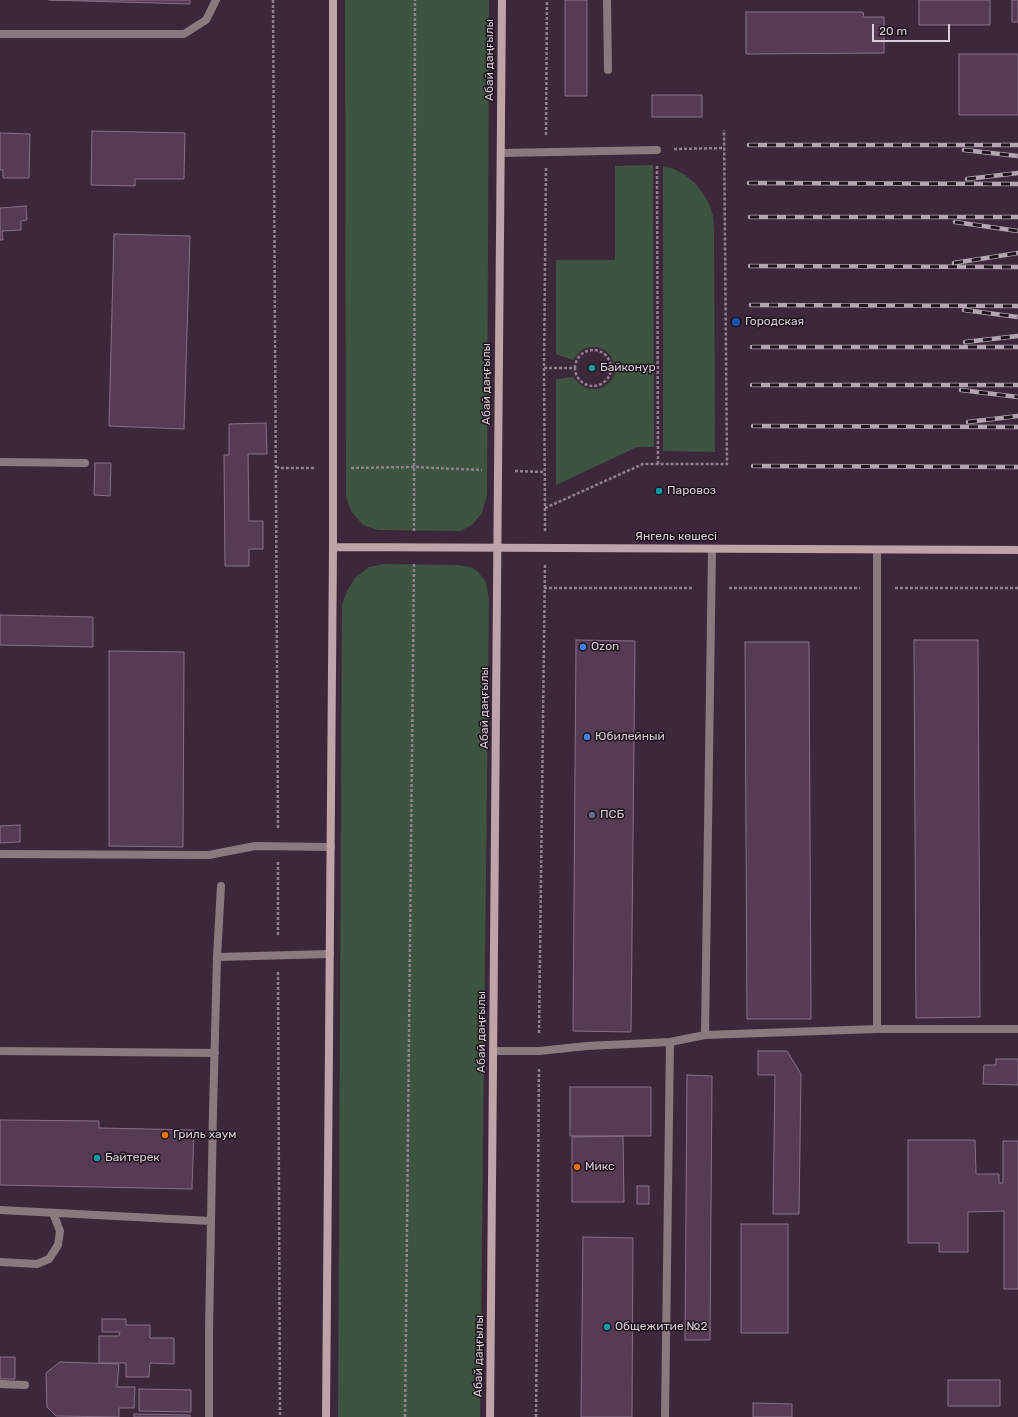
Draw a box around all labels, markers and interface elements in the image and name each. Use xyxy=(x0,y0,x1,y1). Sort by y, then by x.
scale bar xyxy=(874,16,952,42)
street label: Абай даңғылы xyxy=(483,19,497,101)
text: 20 m xyxy=(879,24,907,38)
place label: Городская xyxy=(745,315,804,329)
marker: Городская xyxy=(730,316,742,328)
street label: Абай даңғылы xyxy=(480,343,494,425)
place label: Байконур xyxy=(600,361,656,375)
marker: Байконур xyxy=(587,363,597,373)
place label: Паровоз xyxy=(667,484,716,498)
marker: Паровоз xyxy=(654,486,664,496)
street label: Янгель көшесі xyxy=(635,530,717,544)
place label: Ozon xyxy=(591,640,619,654)
marker: Ozon xyxy=(578,642,588,652)
street label: Абай даңғылы xyxy=(478,667,492,749)
place label: Юбилейный xyxy=(595,730,665,744)
marker: Юбилейный xyxy=(582,732,592,742)
place label: ПСБ xyxy=(600,808,624,822)
marker: ПСБ xyxy=(587,810,597,820)
street label: Абай даңғылы xyxy=(475,991,489,1073)
place label: Гриль хаум xyxy=(173,1128,236,1142)
marker: Гриль хаум xyxy=(160,1130,170,1140)
place label: Байтерек xyxy=(105,1151,160,1165)
marker: Байтерек xyxy=(92,1153,102,1163)
place label: Микс xyxy=(585,1160,615,1174)
marker: Микс xyxy=(572,1162,582,1172)
street label: Абай даңғылы xyxy=(471,1315,487,1397)
place label: Общежитие №2 xyxy=(615,1320,707,1334)
marker: Общежитие №2 xyxy=(602,1322,612,1332)

